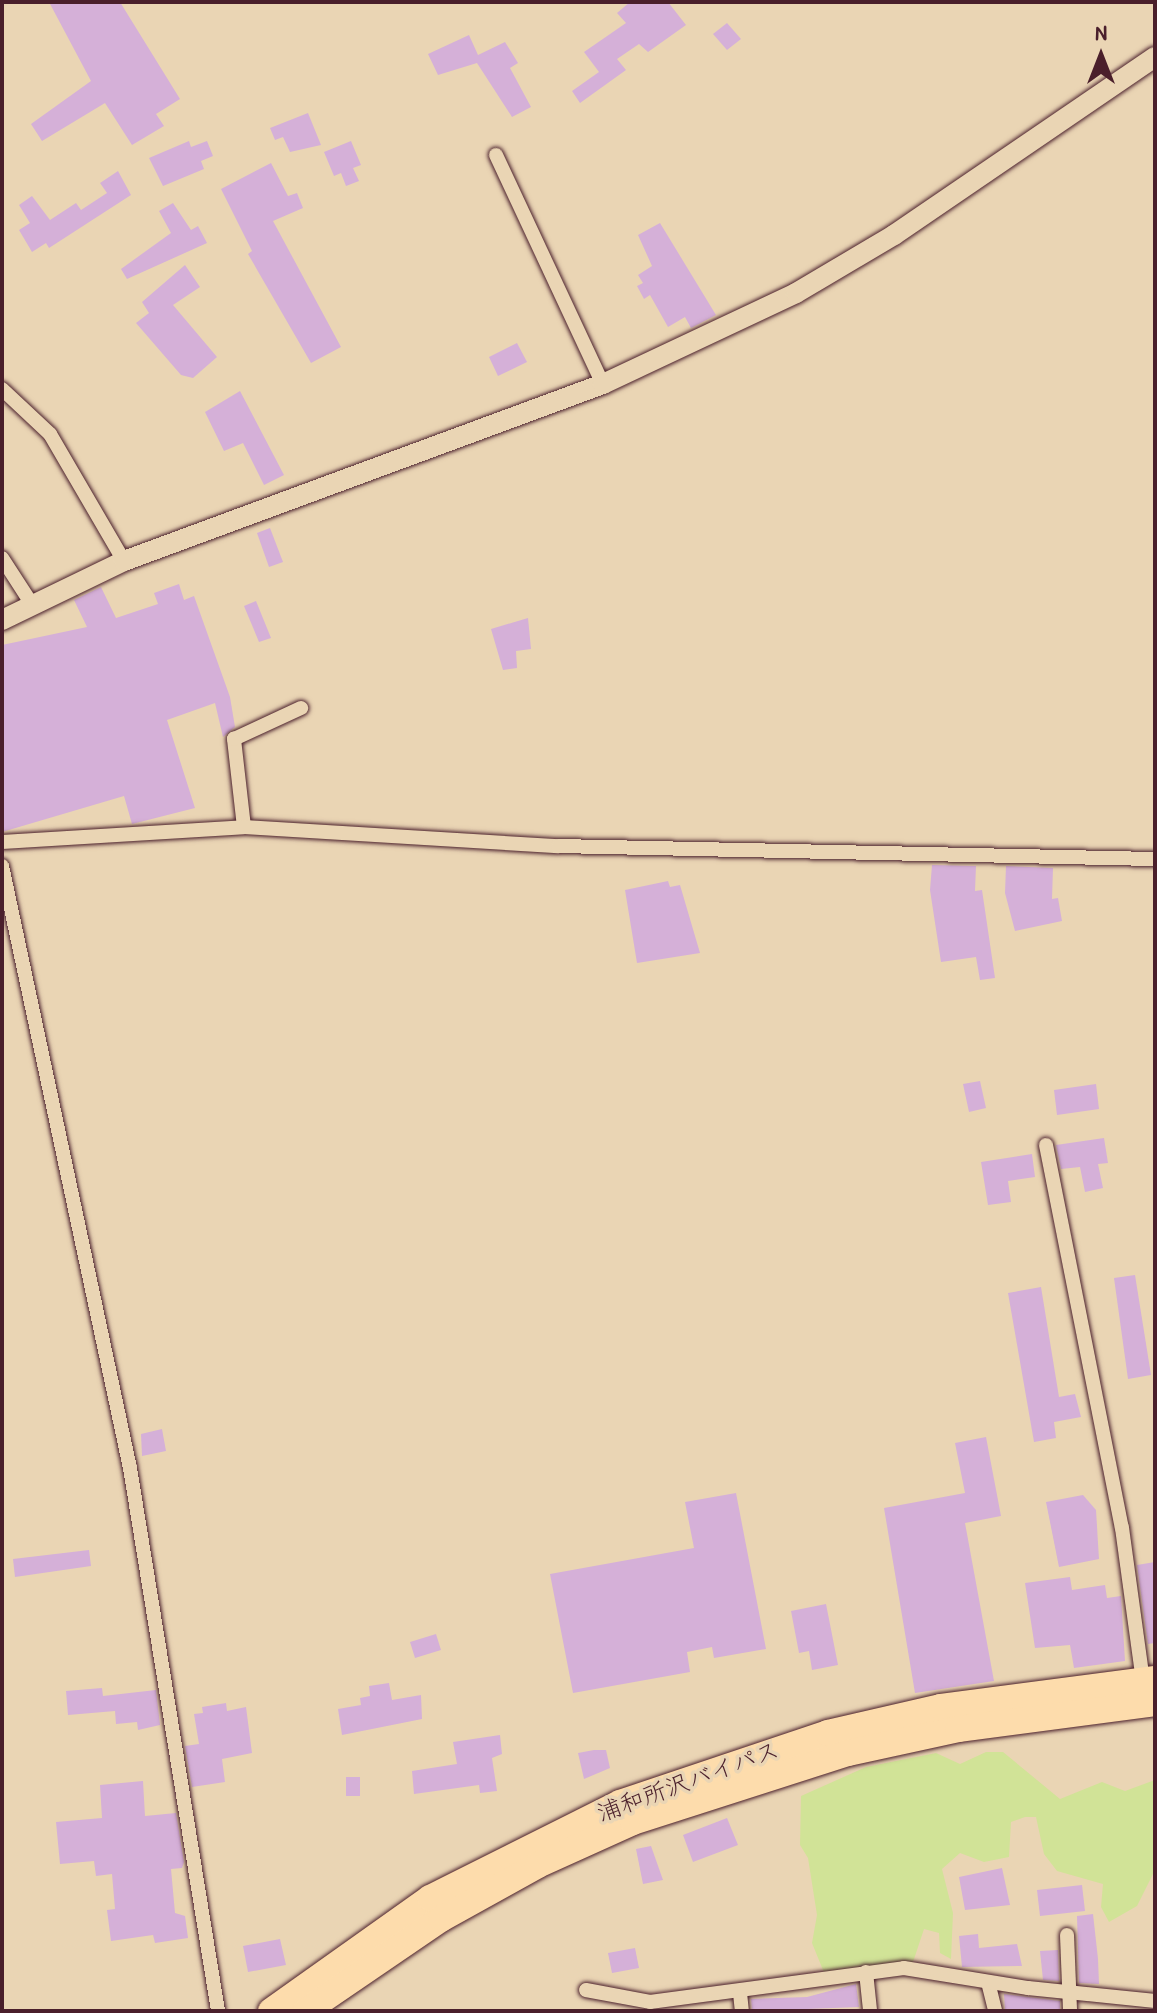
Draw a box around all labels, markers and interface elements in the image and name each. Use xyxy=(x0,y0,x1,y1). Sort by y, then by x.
north arrow xyxy=(1061,16,1141,96)
text: N xyxy=(1095,17,1107,47)
street label: 浦和所沢バイパス xyxy=(593,1735,783,1827)

